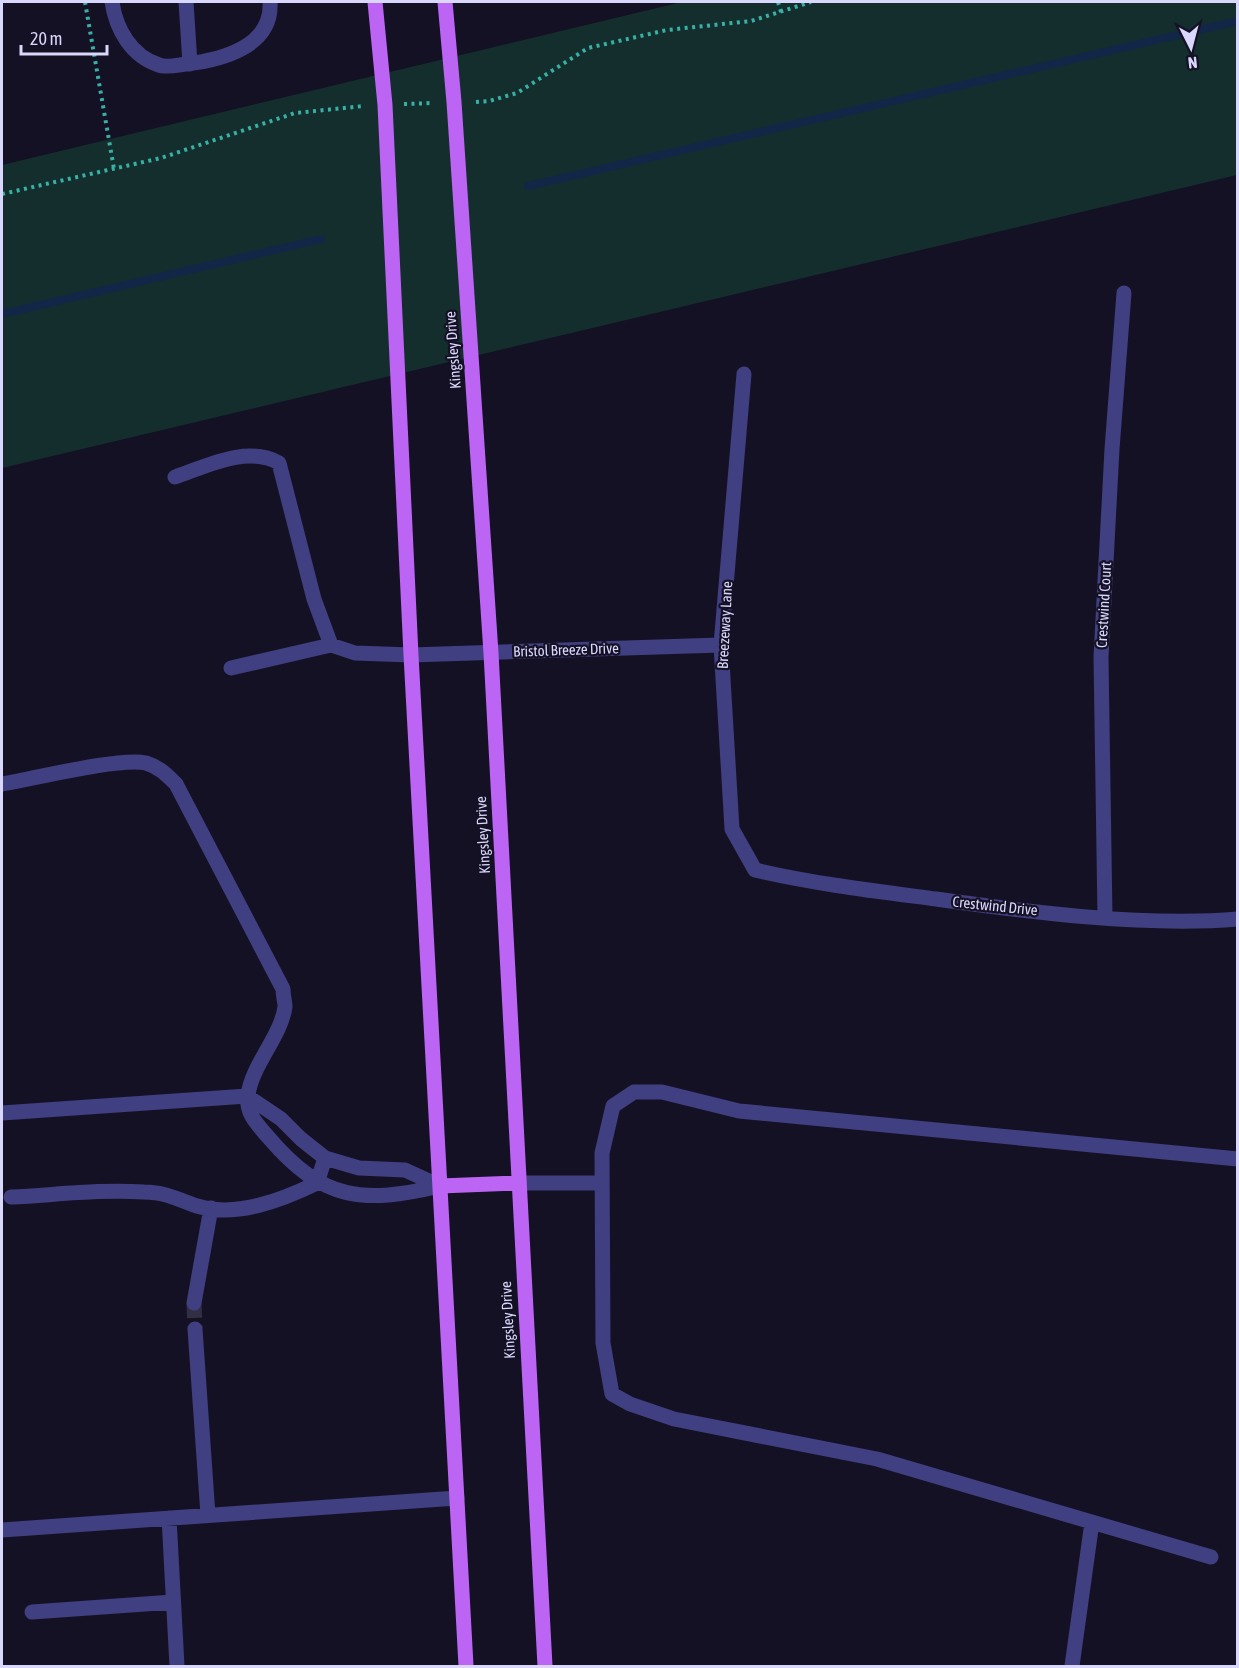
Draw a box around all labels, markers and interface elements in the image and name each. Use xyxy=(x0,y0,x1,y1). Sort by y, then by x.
scale bar xyxy=(21,18,106,56)
north arrow xyxy=(1161,18,1221,78)
text: 20 m xyxy=(30,28,62,49)
text: N xyxy=(1187,53,1198,72)
street label: Kingsley Drive xyxy=(441,311,464,389)
street label: Crestwind Court xyxy=(1093,562,1114,648)
street label: Breezeway Lane xyxy=(714,580,735,669)
street label: Bristol Breeze Drive xyxy=(513,639,619,660)
street label: Kingsley Drive xyxy=(472,796,493,874)
street label: Crestwind Drive xyxy=(952,893,1039,918)
street label: Kingsley Drive xyxy=(497,1281,518,1359)

